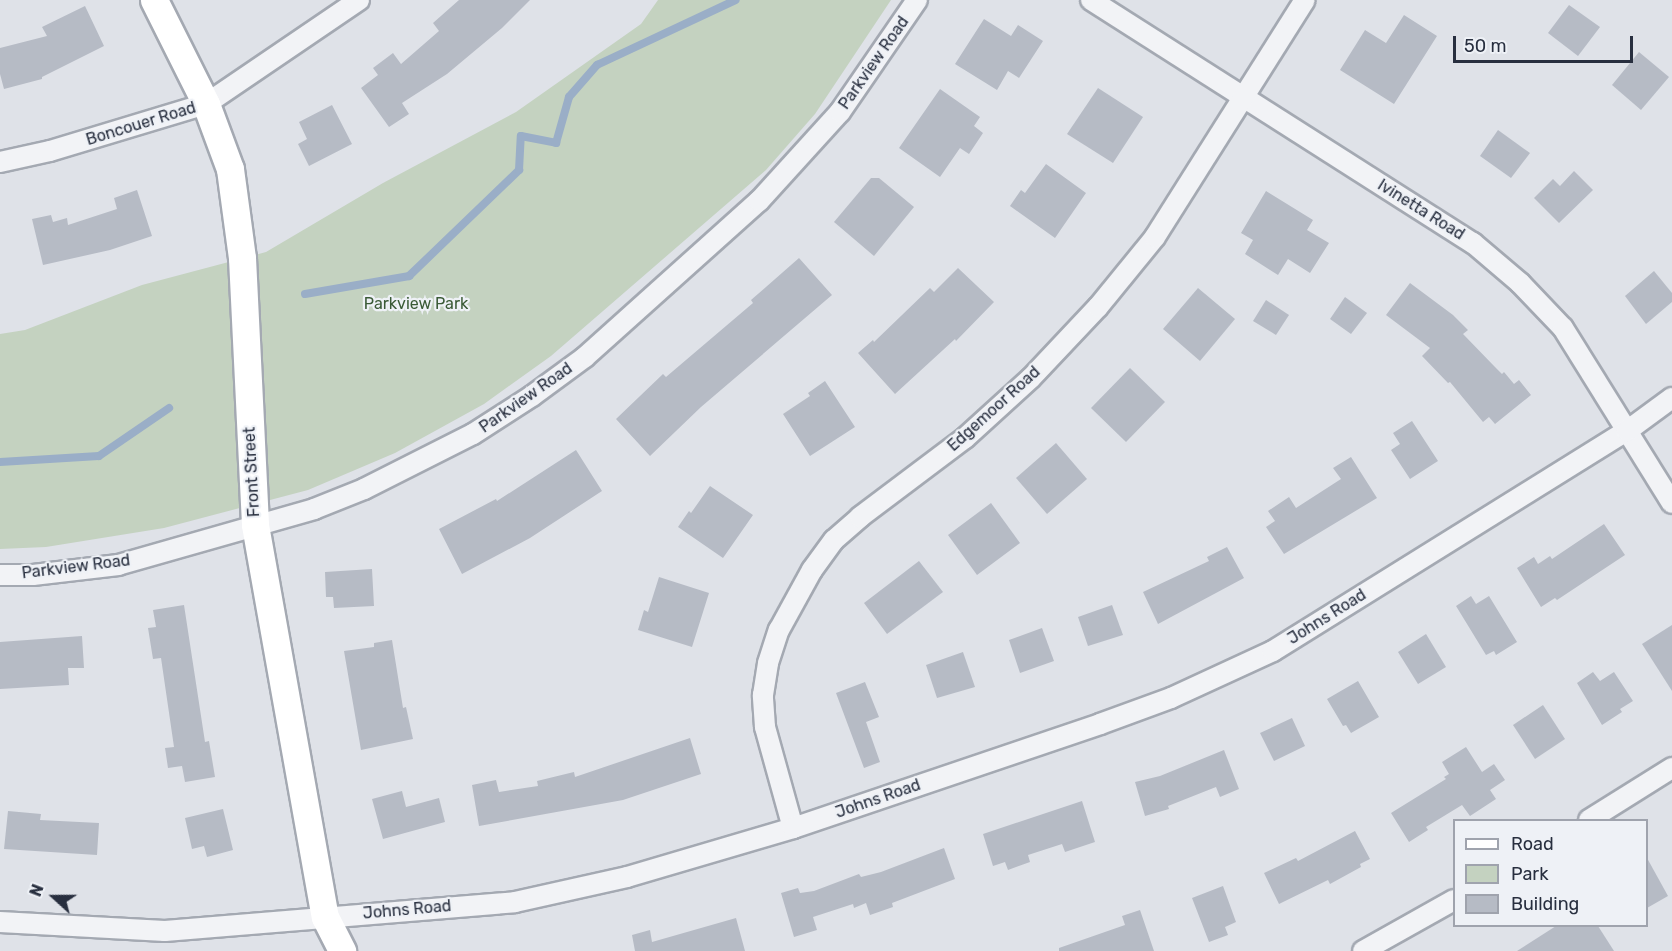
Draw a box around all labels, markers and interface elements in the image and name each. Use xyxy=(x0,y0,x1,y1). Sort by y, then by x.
street label: Parkview Road xyxy=(835,13,913,113)
scale bar xyxy=(1456,24,1636,62)
text: 50 m xyxy=(1464,35,1507,57)
street label: Boncouer Road xyxy=(84,98,198,150)
street label: Ivinetta Road xyxy=(1374,176,1468,244)
park label: Parkview Park xyxy=(364,294,468,314)
street label: Parkview Road xyxy=(476,359,576,437)
street label: Edgemoor Road xyxy=(944,362,1044,456)
street label: Front Street xyxy=(240,426,264,518)
street label: Parkview Road xyxy=(21,551,131,583)
street label: Johns Road xyxy=(1284,585,1370,649)
street label: Johns Road xyxy=(833,775,923,823)
legend xyxy=(1453,819,1648,927)
text: Road xyxy=(1511,833,1554,855)
text: Park xyxy=(1511,863,1548,885)
north arrow xyxy=(24,867,84,927)
text: N xyxy=(26,882,48,899)
text: Building xyxy=(1511,893,1579,915)
street label: Johns Road xyxy=(362,897,452,923)

